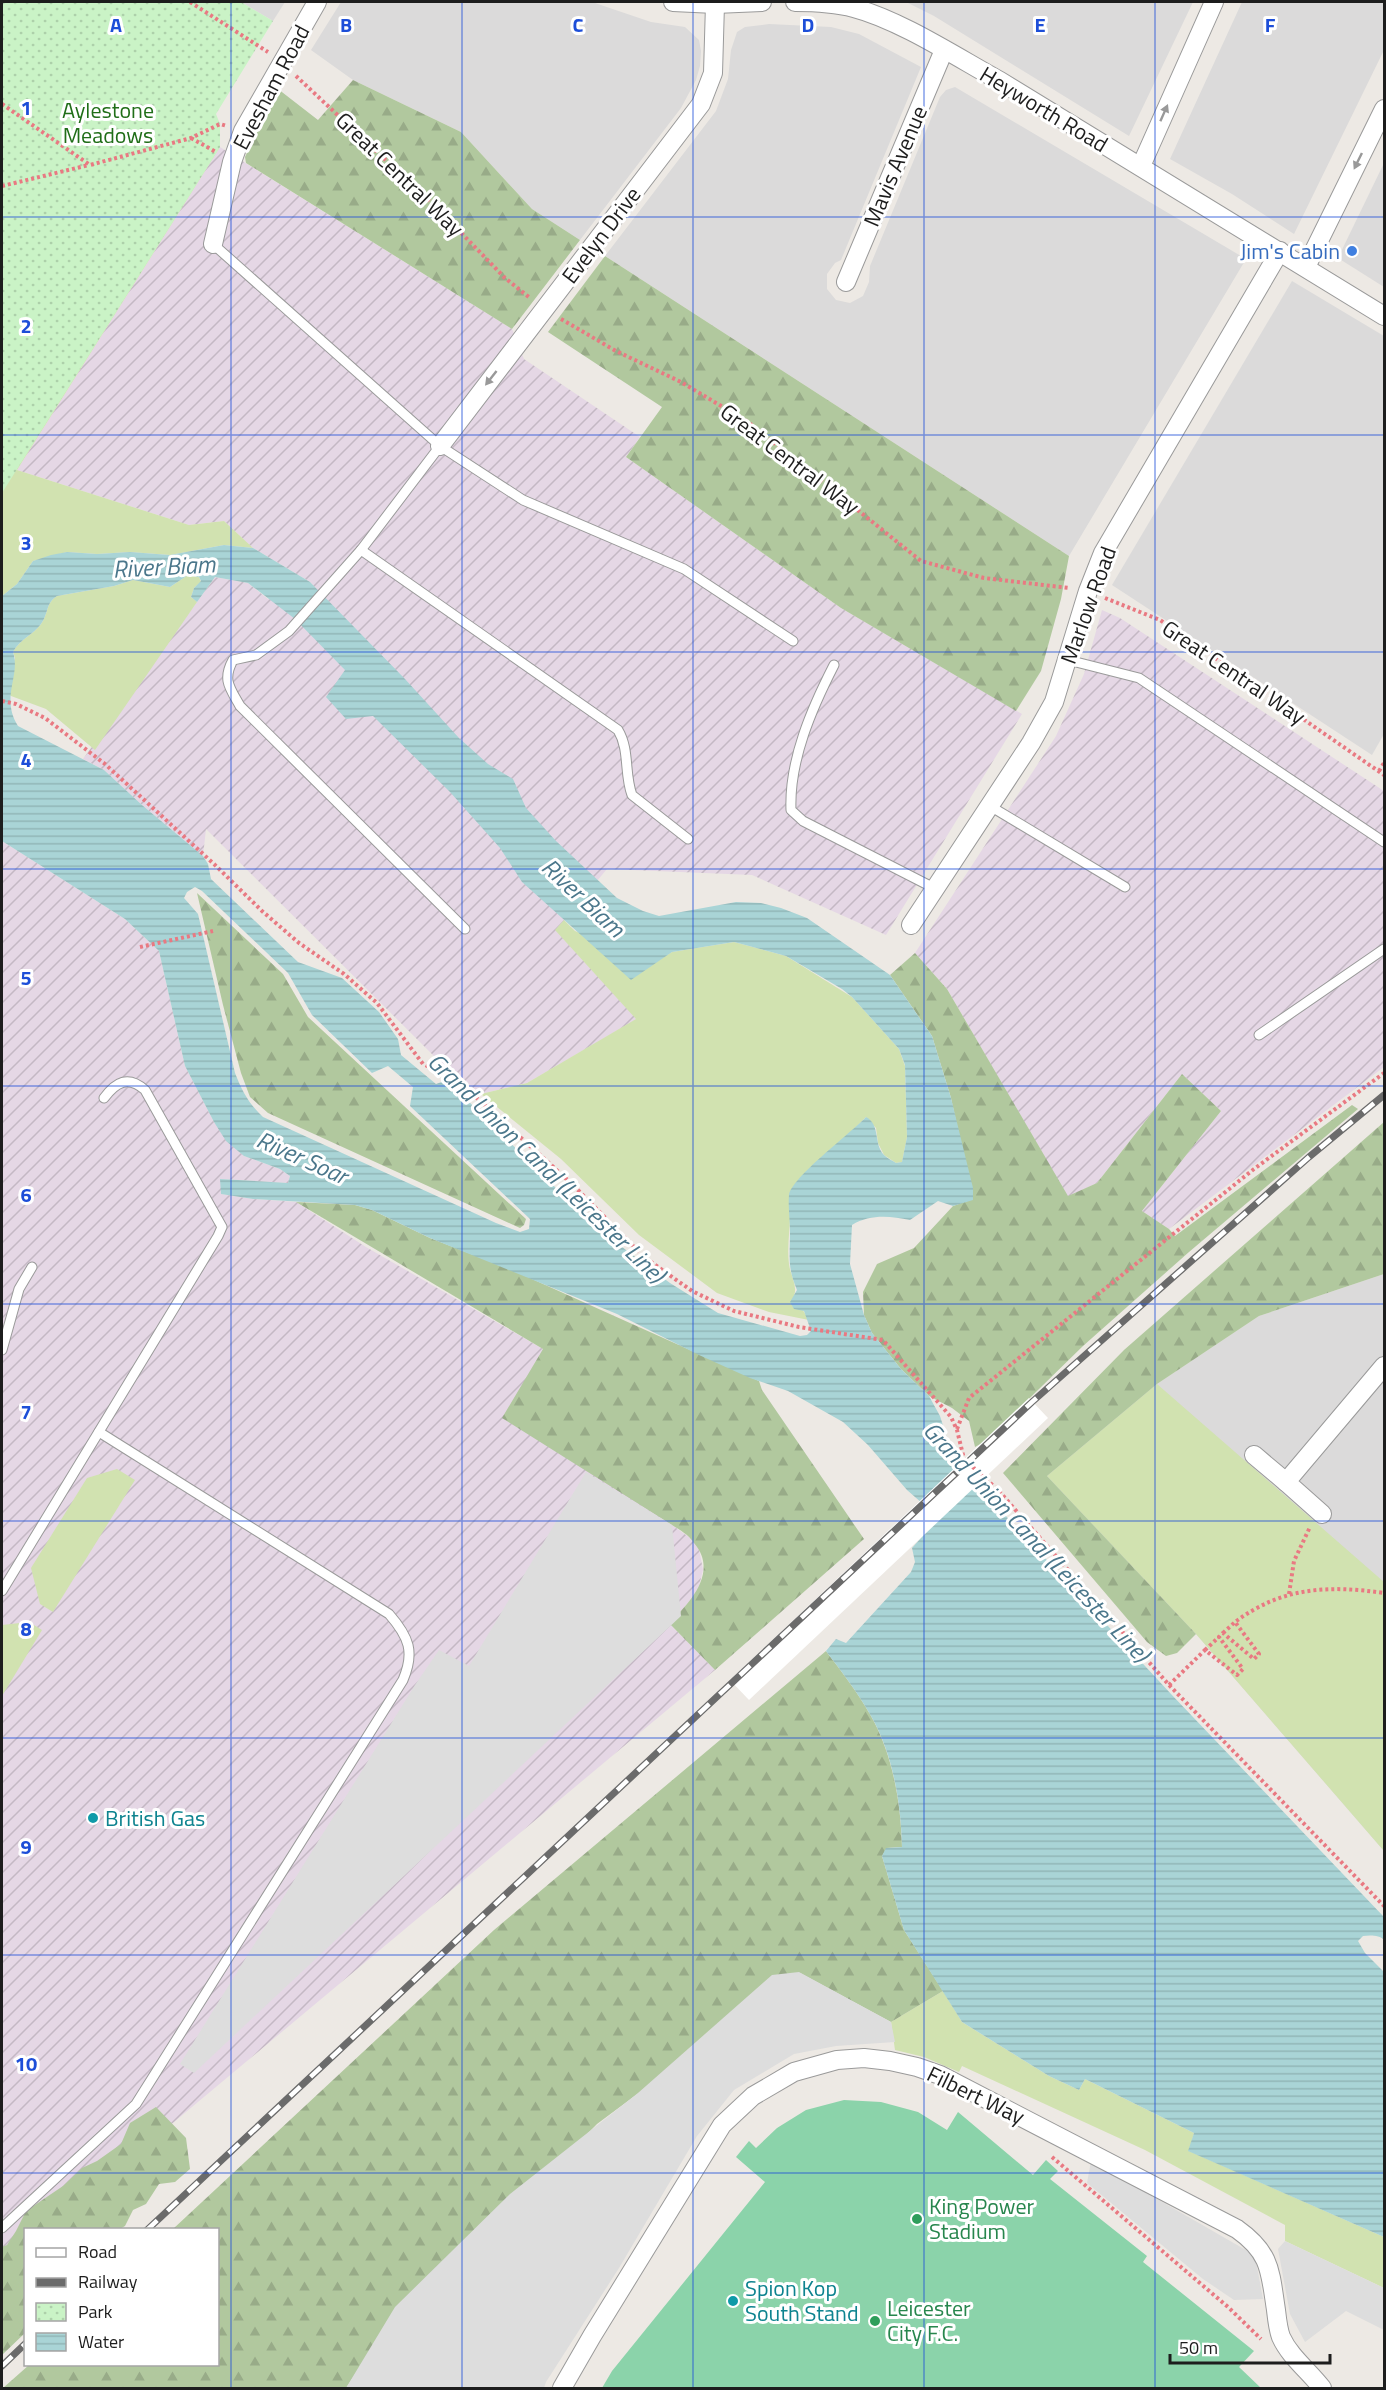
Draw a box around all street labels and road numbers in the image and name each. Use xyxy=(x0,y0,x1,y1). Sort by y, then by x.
street label: Evesham Road xyxy=(224,18,318,156)
street label: Heyworth Road xyxy=(973,57,1115,161)
street label: Mavis Avenue xyxy=(854,100,936,232)
street label: Great Central Way xyxy=(328,104,472,245)
street label: Evelyn Drive xyxy=(553,179,649,291)
street label: Great Central Way xyxy=(713,395,867,523)
street label: Marlow Road xyxy=(1051,541,1125,669)
street label: Great Central Way xyxy=(1155,611,1313,733)
street label: Filbert Way xyxy=(921,2057,1031,2133)

